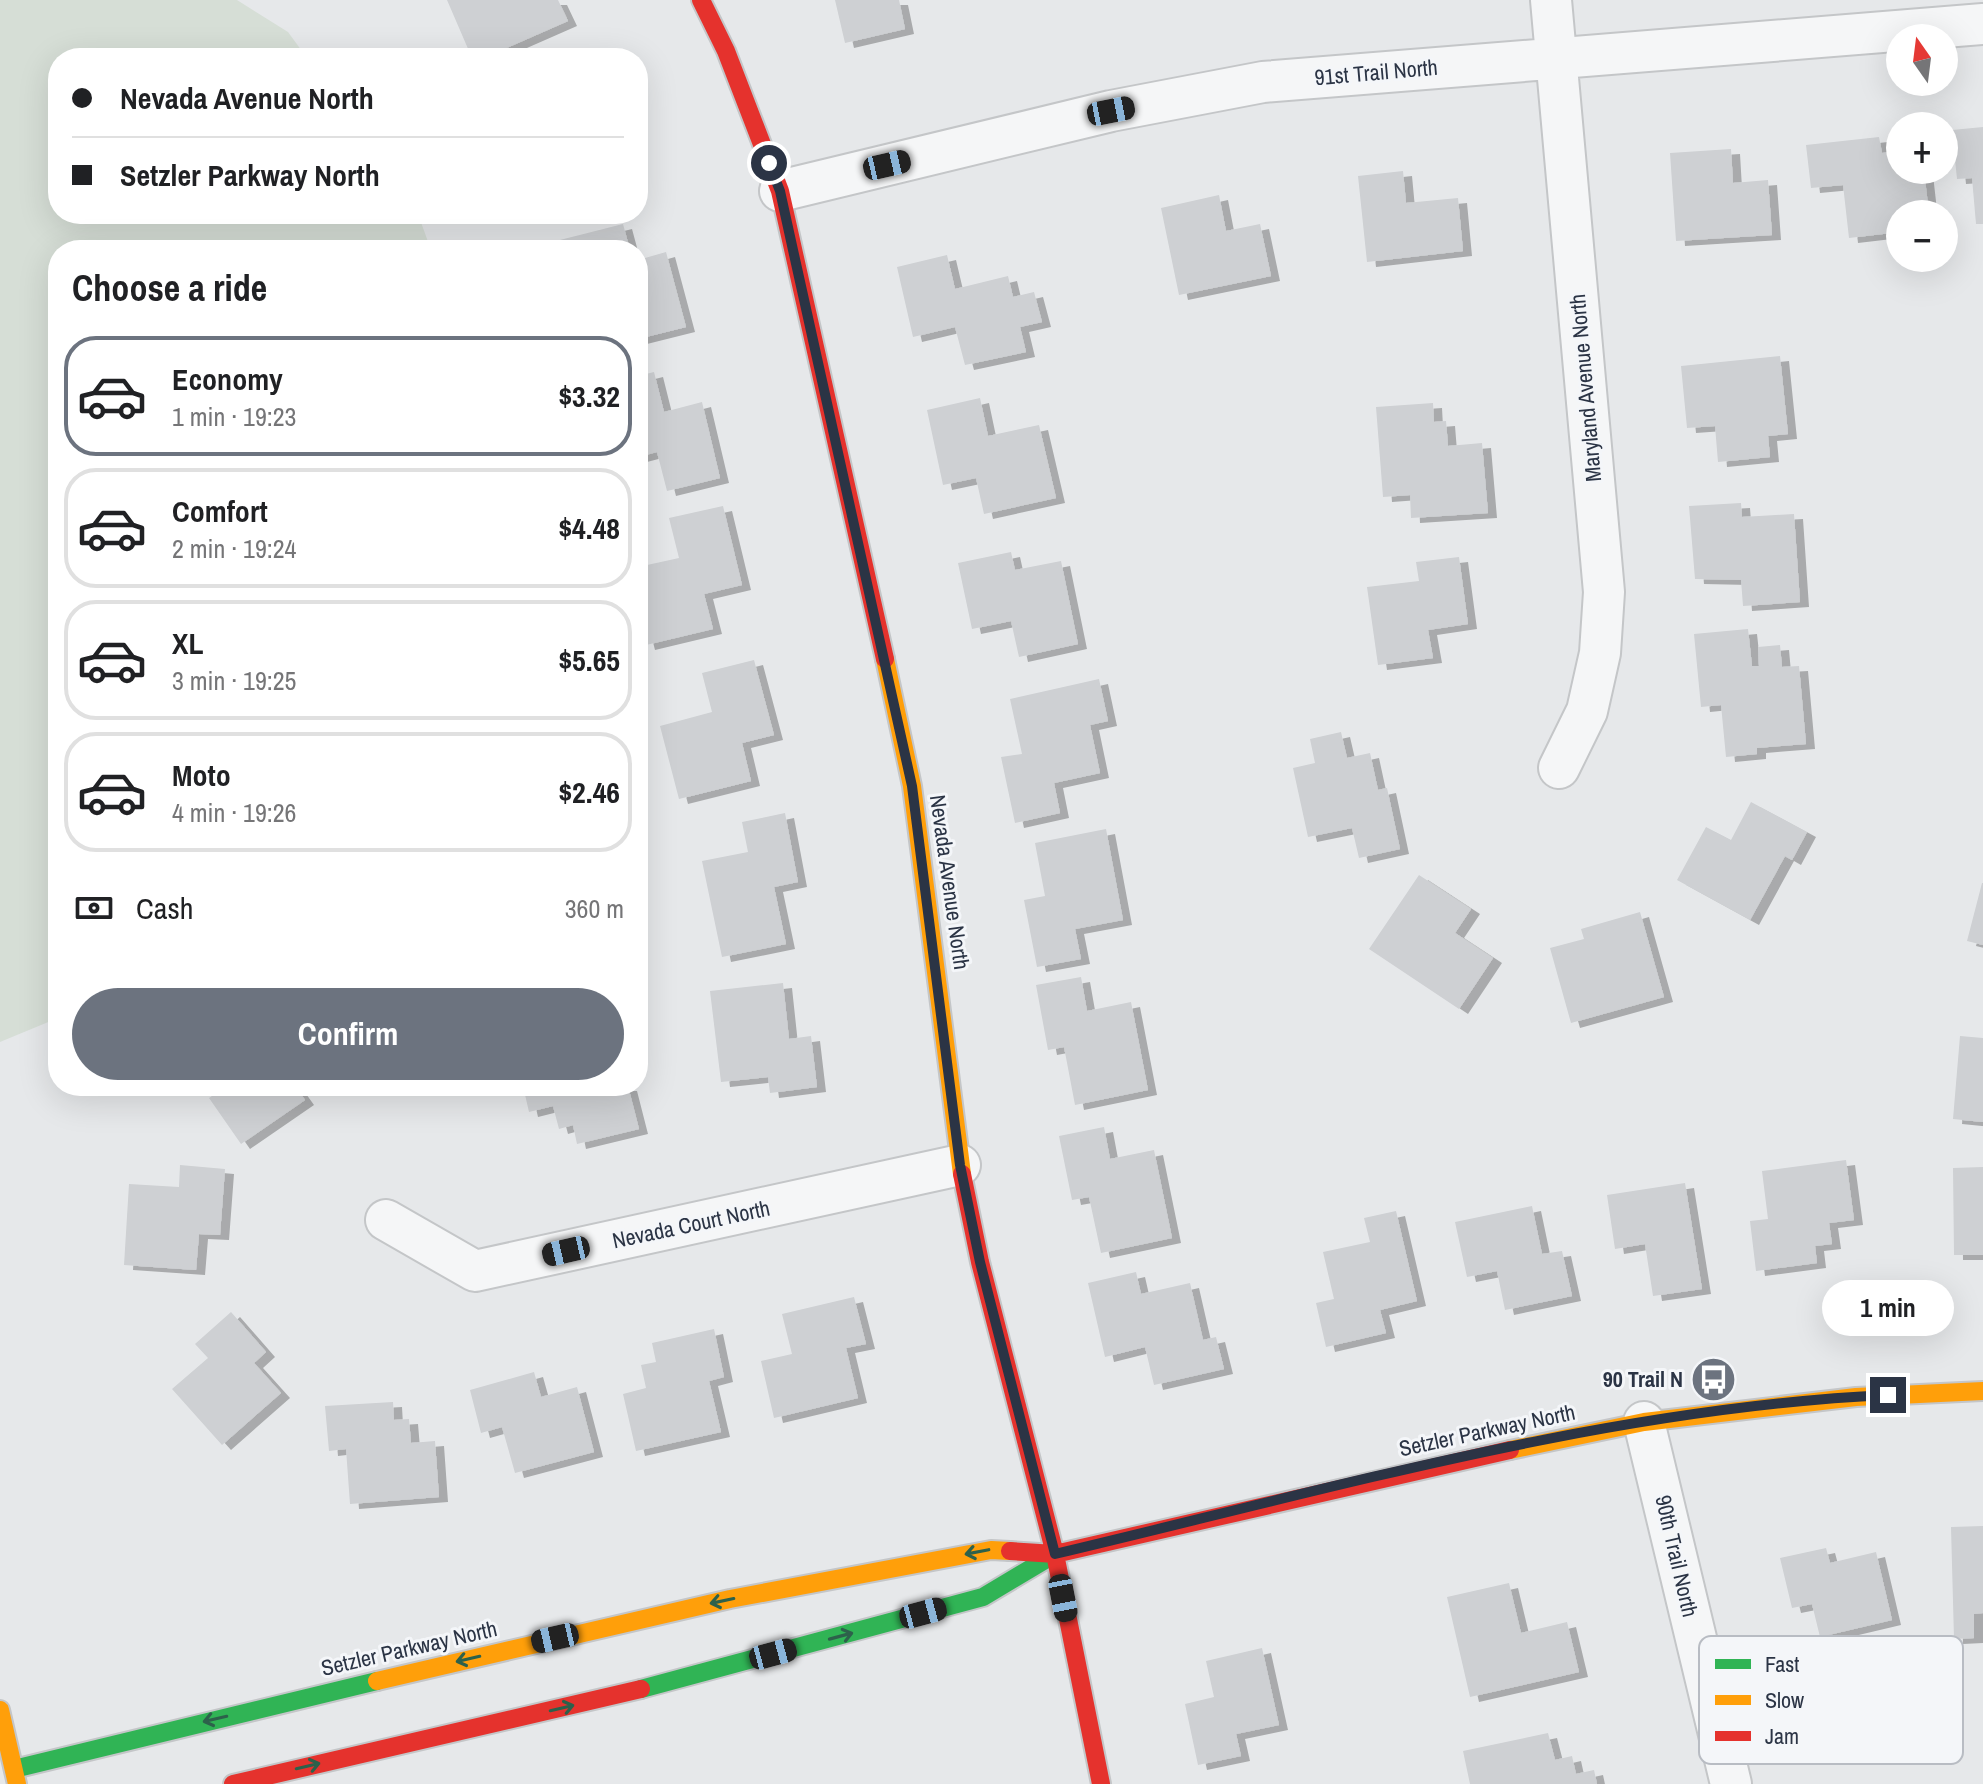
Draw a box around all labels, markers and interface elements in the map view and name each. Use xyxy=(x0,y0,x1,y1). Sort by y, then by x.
north arrow xyxy=(1886,24,1958,96)
map controls xyxy=(1886,24,1958,272)
street label: 91st Trail North xyxy=(1313,52,1439,92)
text: Nevada Avenue North xyxy=(120,78,374,118)
car xyxy=(1085,95,1137,127)
button: + xyxy=(1886,112,1958,184)
route start xyxy=(751,145,787,181)
car xyxy=(861,148,913,182)
text: Setzler Parkway North xyxy=(120,155,380,195)
button: − xyxy=(1886,200,1958,272)
text: Choose a ride xyxy=(72,264,267,312)
street label: Maryland Avenue North xyxy=(1562,293,1608,483)
text: Economy xyxy=(172,359,283,399)
icon: car xyxy=(76,360,148,432)
text: $3.32 xyxy=(558,376,620,416)
text: 1 min · 19:23 xyxy=(172,399,296,434)
text: Comfort xyxy=(172,491,268,531)
icon: car xyxy=(76,492,148,564)
text: $4.48 xyxy=(558,508,620,548)
text: 2 min · 19:24 xyxy=(172,531,296,566)
text: XL xyxy=(172,623,203,663)
icon: car xyxy=(76,624,148,696)
text: $5.65 xyxy=(558,640,620,680)
text: 3 min · 19:25 xyxy=(172,663,296,698)
text: Moto xyxy=(172,755,231,795)
icon: car xyxy=(76,756,148,828)
text: $2.46 xyxy=(558,772,620,812)
street label: Nevada Avenue North xyxy=(923,793,977,971)
text: 4 min · 19:26 xyxy=(172,795,296,830)
icon: cash xyxy=(72,886,116,930)
text: Cash xyxy=(136,888,193,928)
text: 360 m xyxy=(565,891,624,926)
button: Confirm xyxy=(72,988,624,1080)
street label: Nevada Court North xyxy=(609,1193,773,1255)
car xyxy=(540,1234,592,1268)
callout: 1 min xyxy=(1822,1279,1954,1335)
text: 1 min xyxy=(1860,1290,1916,1325)
bus stop icon: 90 Trail N xyxy=(1690,1355,1738,1403)
place label: 90 Trail N xyxy=(1603,1364,1683,1394)
route end xyxy=(1870,1377,1906,1413)
street label: Setzler Parkway North xyxy=(1396,1397,1578,1463)
street label: 90th Trail North xyxy=(1648,1492,1706,1620)
one-way arrow xyxy=(965,1546,990,1561)
car xyxy=(1047,1572,1079,1624)
one-way arrow xyxy=(710,1594,735,1609)
car xyxy=(897,1595,949,1631)
street label: Setzler Parkway North xyxy=(318,1613,500,1683)
car xyxy=(529,1621,581,1655)
one-way arrow xyxy=(827,1627,853,1642)
car xyxy=(747,1636,799,1672)
legend xyxy=(1699,1636,1963,1764)
text: Fast xyxy=(1765,1649,1799,1679)
one-way arrow xyxy=(456,1652,482,1667)
text: Slow xyxy=(1765,1685,1804,1715)
one-way arrow xyxy=(548,1699,574,1714)
one-way arrow xyxy=(203,1712,229,1727)
text: Jam xyxy=(1765,1721,1799,1751)
one-way arrow xyxy=(295,1758,321,1773)

